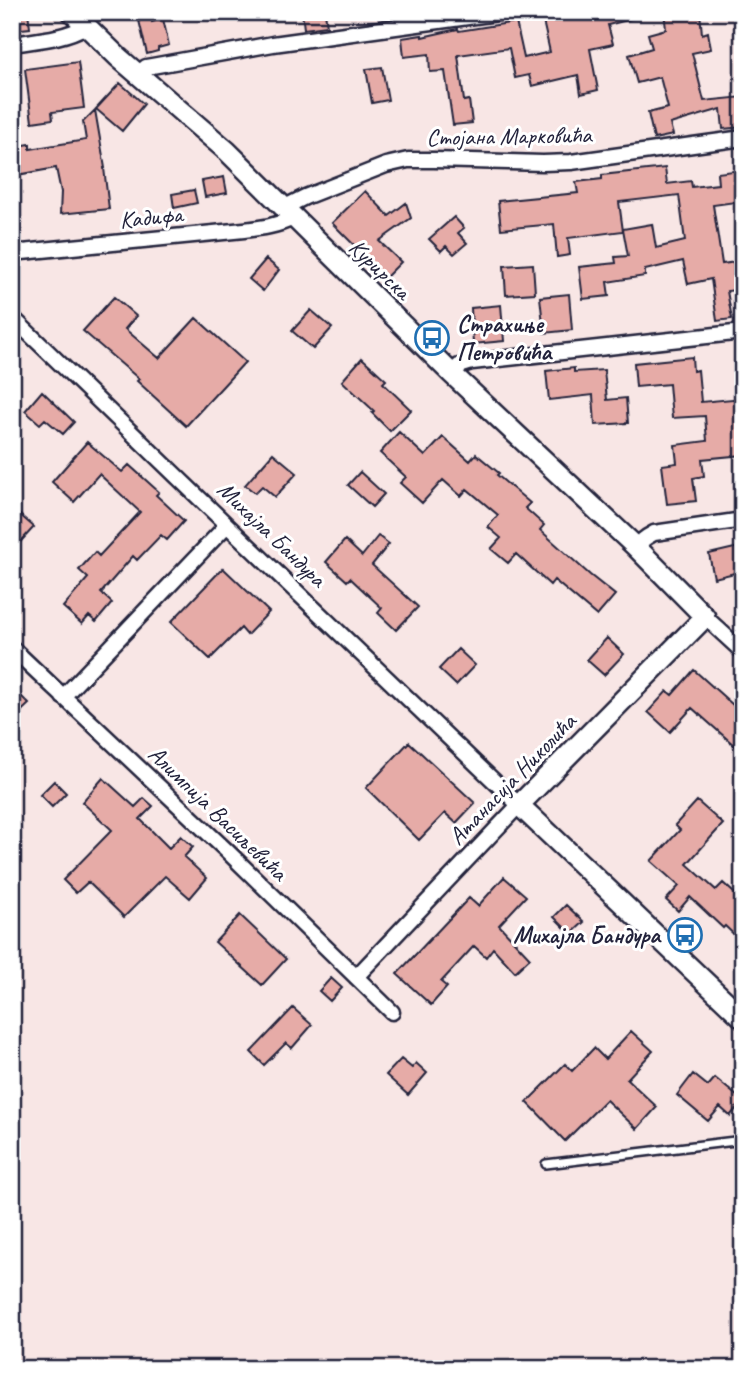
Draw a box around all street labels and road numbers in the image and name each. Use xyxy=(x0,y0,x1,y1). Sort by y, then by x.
street label: Стојана Марковића xyxy=(426,120,593,152)
street label: Кадифа xyxy=(118,199,186,235)
street label: Курирска xyxy=(343,232,419,307)
street label: Михајла Бандура xyxy=(211,475,334,594)
street label: Атанасија Николића xyxy=(442,706,583,851)
street label: Алимпија Васиљевића xyxy=(142,739,295,888)

